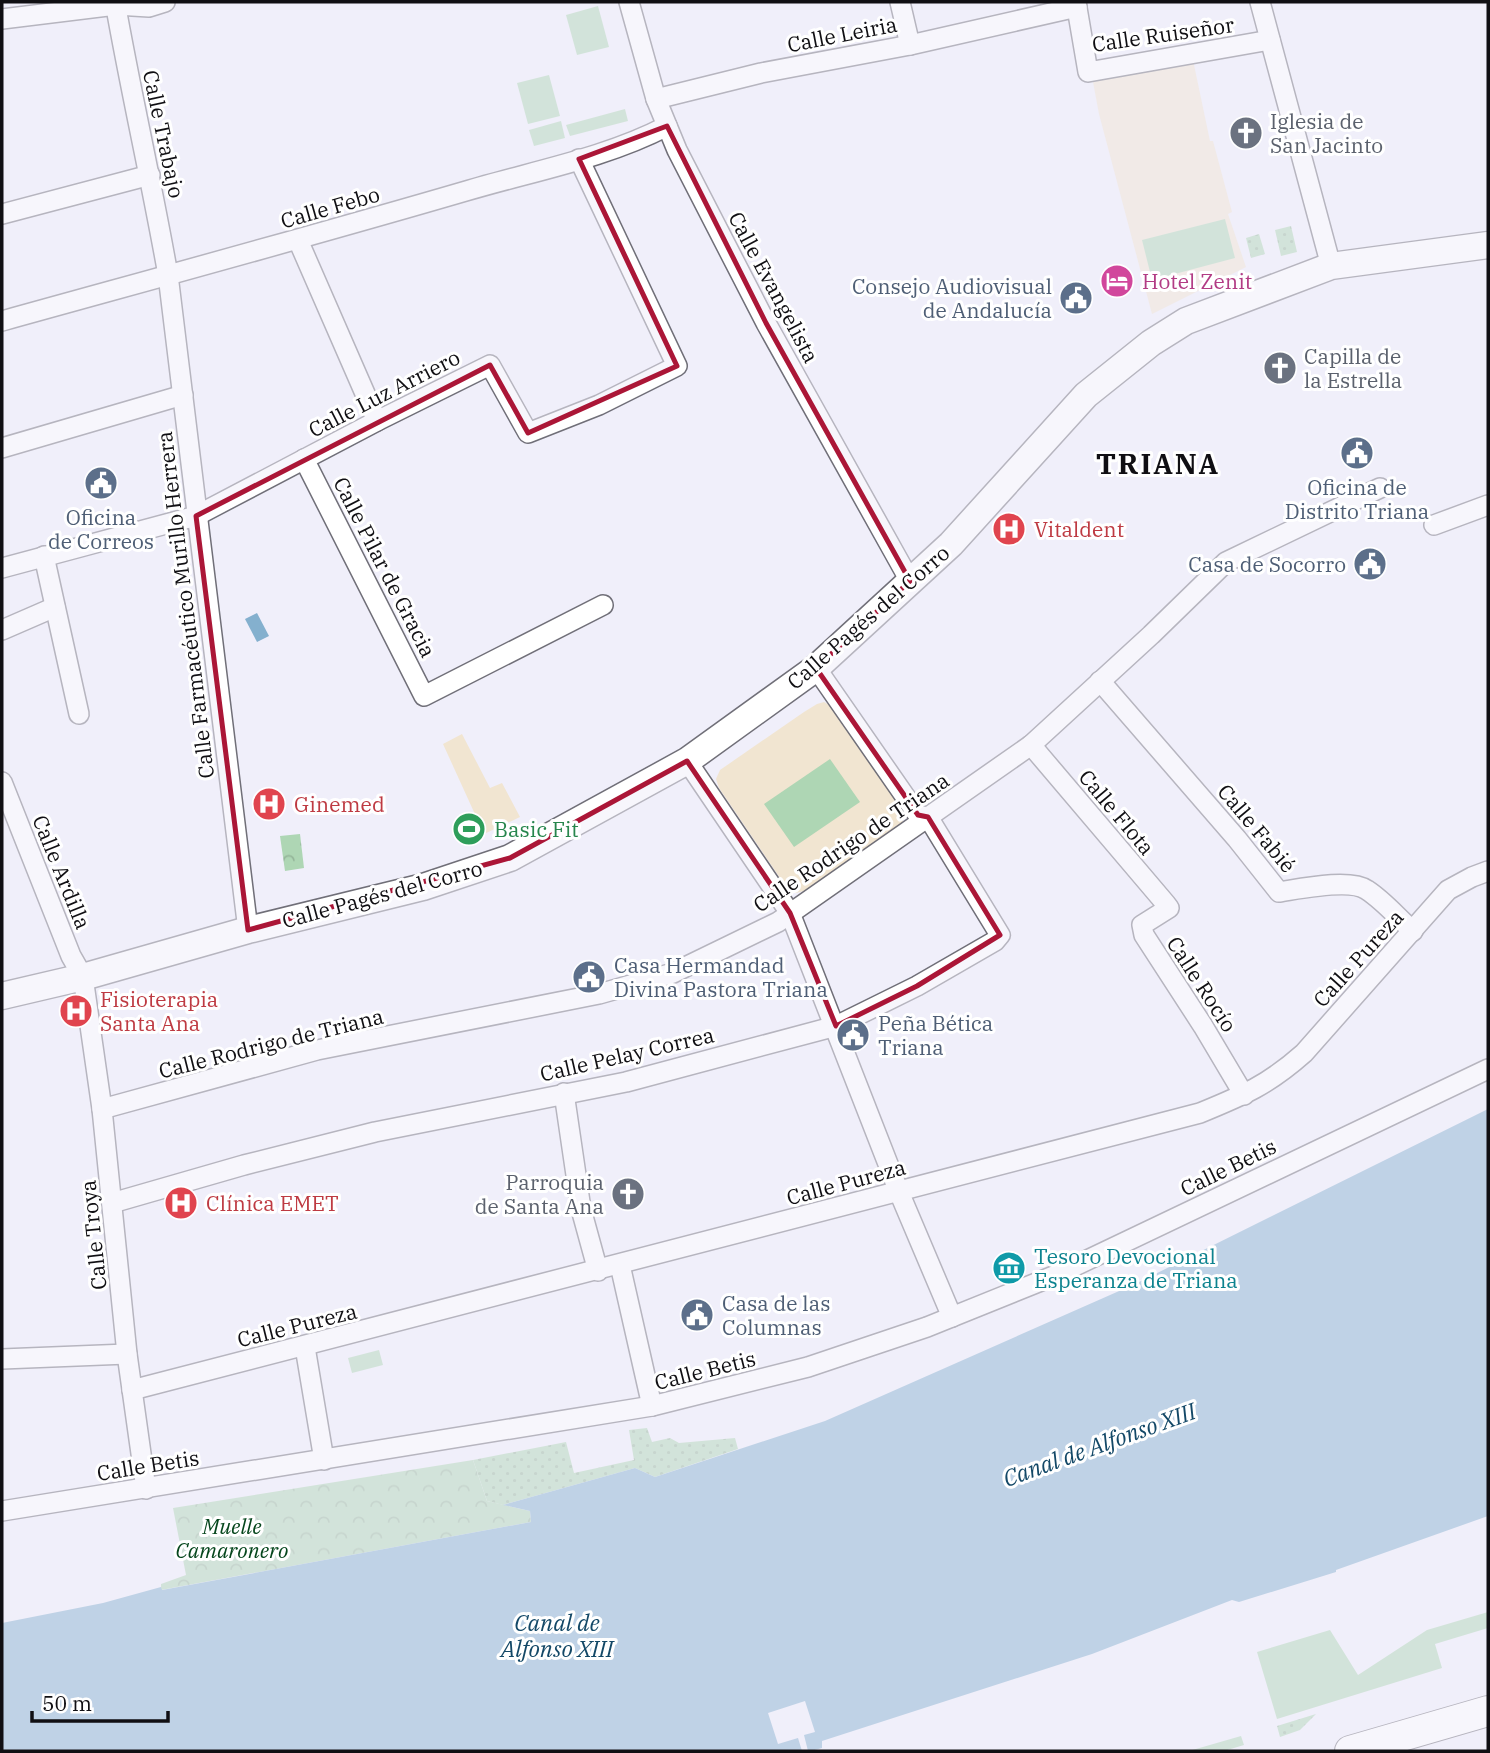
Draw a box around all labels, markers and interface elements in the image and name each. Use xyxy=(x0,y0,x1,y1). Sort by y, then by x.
street label: Calle Leiria xyxy=(785,10,899,58)
street label: Calle Ruiseñor xyxy=(1090,10,1237,58)
street label: Calle Trabajo xyxy=(137,68,191,200)
place label: Iglesia de San Jacinto xyxy=(1270,107,1383,159)
church icon: Iglesia de San Jacinto xyxy=(1227,114,1265,152)
street label: Calle Febo xyxy=(277,180,383,234)
street label: Calle Evangelista xyxy=(722,207,826,367)
hotel icon: Hotel Zenit xyxy=(1098,262,1136,300)
place label: Hotel Zenit xyxy=(1142,267,1252,295)
place label: Consejo Audiovisual de Andalucía xyxy=(852,272,1052,324)
public building icon: Consejo Audiovisual de Andalucía xyxy=(1057,279,1095,317)
place label: Capilla de la Estrella xyxy=(1304,342,1402,394)
street label: Calle Luz Arriero xyxy=(303,343,465,443)
church icon: Capilla de la Estrella xyxy=(1261,349,1299,387)
street label: Calle Farmacéutico Murillo Herrera xyxy=(150,430,220,780)
public building icon: Oficina de Distrito Triana xyxy=(1338,434,1376,472)
district label: TRIANA xyxy=(1096,445,1220,482)
public building icon: Oficina de Correos xyxy=(82,464,120,502)
street label: Calle Pilar de Gracia xyxy=(327,472,443,662)
place label: Oficina de Distrito Triana xyxy=(1285,473,1429,525)
place label: Oficina de Correos xyxy=(48,503,154,555)
hospital icon: Vitaldent xyxy=(990,510,1028,548)
place label: Vitaldent xyxy=(1034,515,1124,543)
street label: Calle Pagés del Corro xyxy=(781,539,955,695)
public building icon: Casa de Socorro xyxy=(1351,545,1389,583)
place label: Casa de Socorro xyxy=(1188,550,1346,578)
street label: Calle Flota xyxy=(1073,763,1161,861)
street label: Calle Rodrigo de Triana xyxy=(748,766,954,918)
street label: Calle Fabié xyxy=(1212,778,1302,878)
hospital icon: Ginemed xyxy=(250,785,288,823)
place label: Ginemed xyxy=(294,790,385,818)
sports icon: Basic Fit xyxy=(450,810,488,848)
street label: Calle Ardilla xyxy=(26,811,98,933)
place label: Basic Fit xyxy=(494,815,579,843)
street label: Calle Pagés del Corro xyxy=(279,854,485,934)
street label: Calle Pureza xyxy=(1307,903,1409,1013)
street label: Calle Rocío xyxy=(1161,931,1243,1037)
place label: Casa Hermandad Divina Pastora Triana xyxy=(614,951,828,1003)
public building icon: Casa Hermandad Divina Pastora Triana xyxy=(570,958,608,996)
place label: Fisioterapia Santa Ana xyxy=(100,985,218,1037)
hospital icon: Fisioterapia Santa Ana xyxy=(57,992,95,1030)
street label: Calle Rodrigo de Triana xyxy=(156,1002,386,1084)
place label: Peña Bética Triana xyxy=(878,1009,993,1061)
public building icon: Peña Bética Triana xyxy=(834,1016,872,1054)
street label: Calle Pelay Correa xyxy=(537,1020,717,1088)
street label: Calle Betis xyxy=(1175,1132,1281,1202)
street label: Calle Pureza xyxy=(783,1153,909,1211)
place label: Parroquia de Santa Ana xyxy=(475,1168,604,1220)
church icon: Parroquia de Santa Ana xyxy=(609,1175,647,1213)
street label: Calle Troya xyxy=(73,1179,113,1291)
hospital icon: Clínica EMET xyxy=(162,1184,200,1222)
place label: Clínica EMET xyxy=(206,1189,339,1217)
place label: Tesoro Devocional Esperanza de Triana xyxy=(1034,1242,1238,1294)
museum icon: Tesoro Devocional Esperanza de Triana xyxy=(990,1249,1028,1287)
place label: Casa de las Columnas xyxy=(722,1289,830,1341)
public building icon: Casa de las Columnas xyxy=(678,1296,716,1334)
street label: Calle Pureza xyxy=(234,1297,360,1353)
street label: Calle Betis xyxy=(652,1344,758,1396)
water label: Canal de Alfonso XIII xyxy=(999,1395,1201,1493)
street label: Calle Betis xyxy=(95,1443,201,1487)
park label: Muelle Camaronero xyxy=(176,1512,288,1564)
water label: Canal de Alfonso XIII xyxy=(499,1607,615,1663)
scale bar xyxy=(32,1680,168,1724)
text: 50 m xyxy=(42,1689,92,1717)

